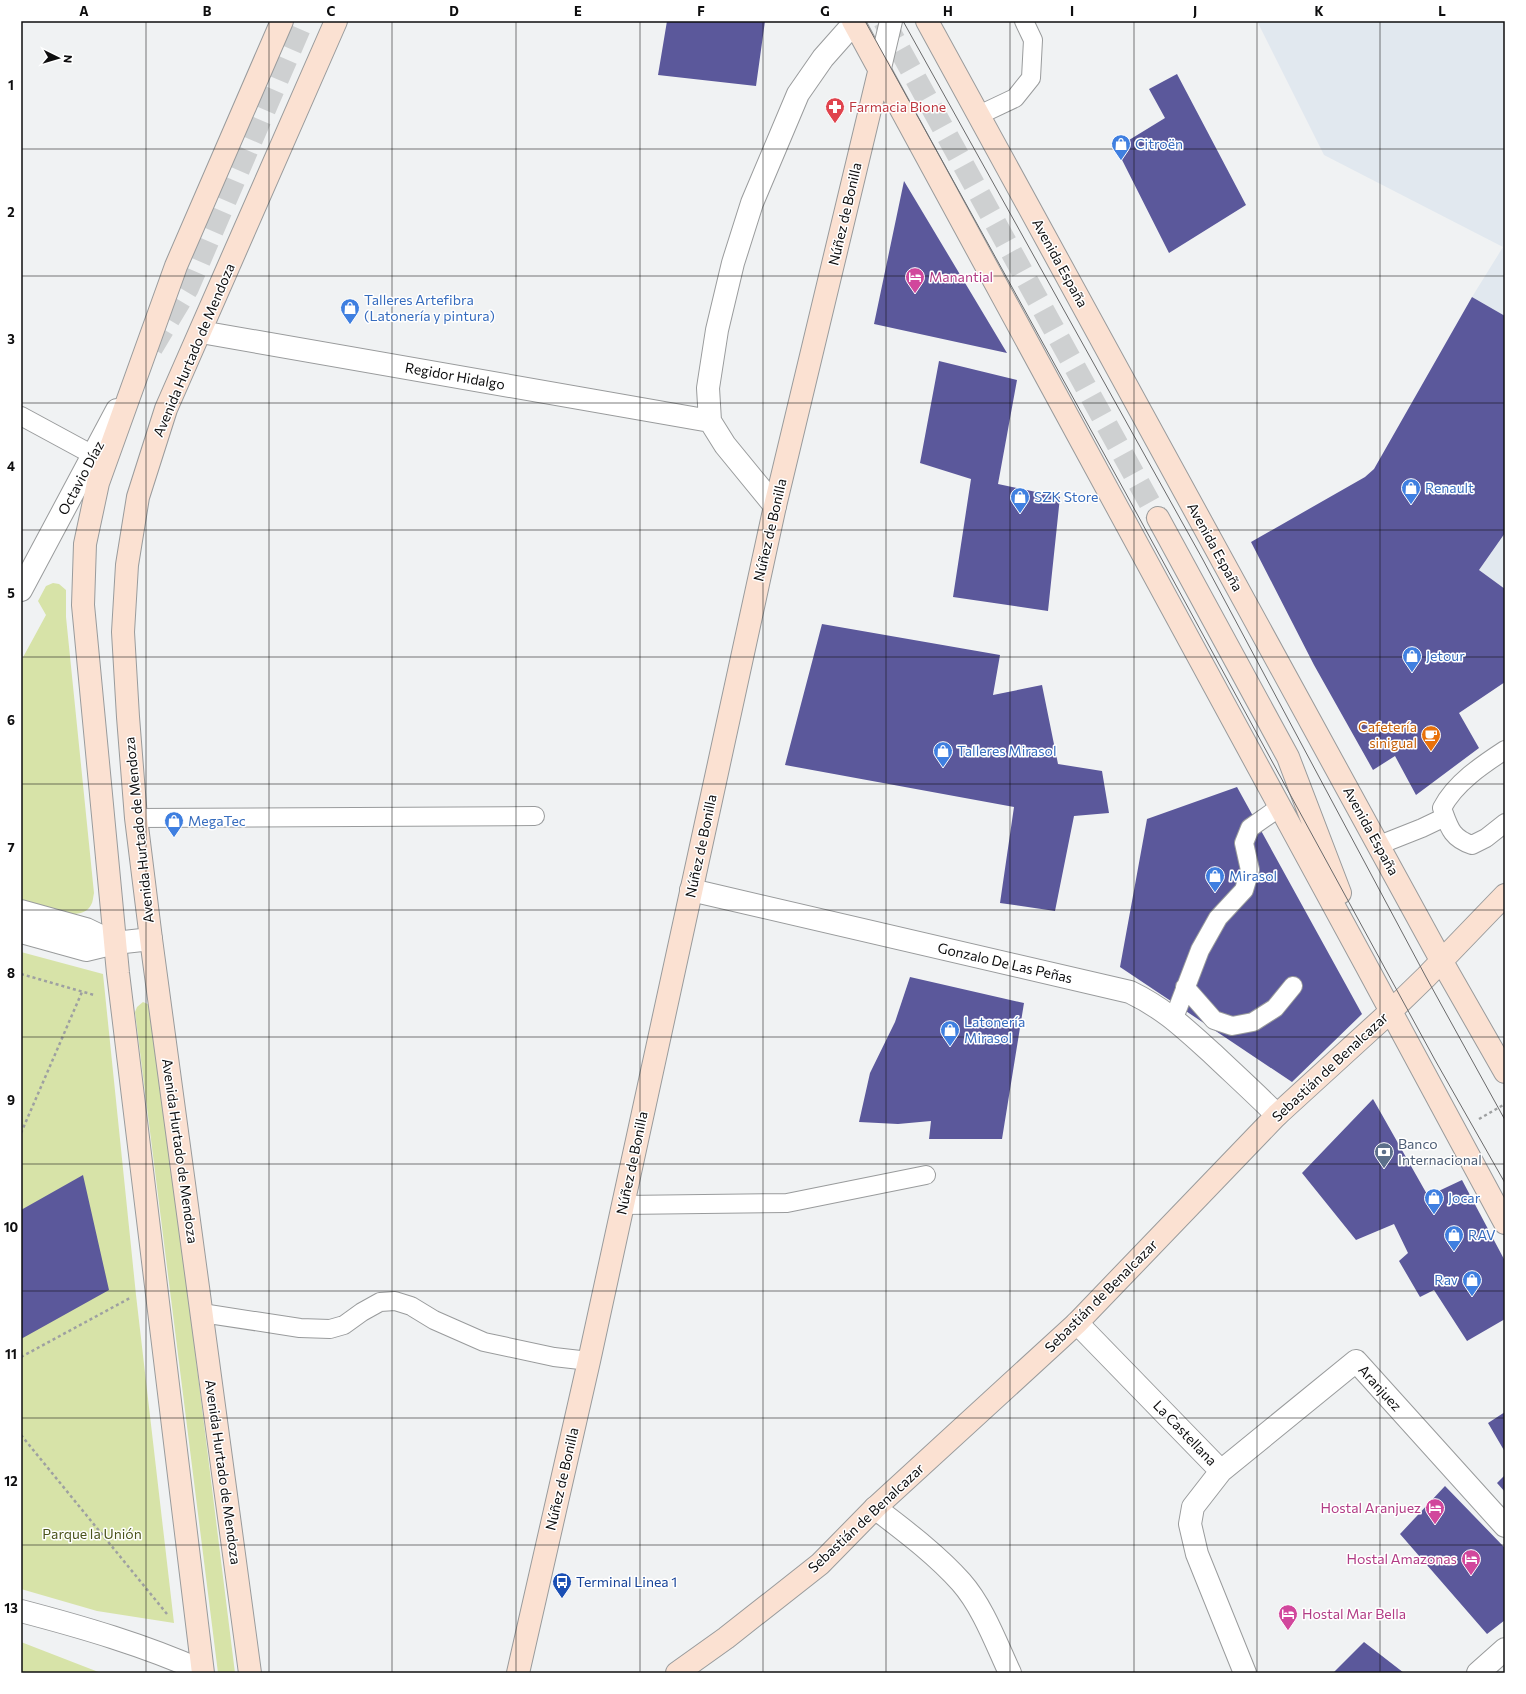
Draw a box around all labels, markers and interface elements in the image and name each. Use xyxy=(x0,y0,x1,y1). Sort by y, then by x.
text: A xyxy=(79,3,89,19)
text: B xyxy=(203,3,212,19)
text: C xyxy=(327,3,336,19)
text: D xyxy=(449,3,459,19)
text: E xyxy=(574,3,582,19)
text: F xyxy=(697,3,705,19)
text: G xyxy=(820,3,830,19)
text: H xyxy=(943,3,953,19)
text: I xyxy=(1070,3,1074,19)
text: J xyxy=(1193,3,1197,19)
text: K xyxy=(1314,3,1324,19)
text: L xyxy=(1438,3,1446,19)
north arrow xyxy=(38,38,78,78)
text: N xyxy=(62,54,75,64)
text: 1 xyxy=(8,77,14,93)
pharmacy icon: Farmacia Bione xyxy=(824,96,846,124)
place label: Farmacia Bione xyxy=(849,98,946,115)
shop icon: Citroën xyxy=(1110,133,1132,161)
place label: Citroën xyxy=(1135,135,1183,152)
street label: Núñez de Bonilla xyxy=(824,161,865,267)
text: 2 xyxy=(7,204,15,220)
street label: Avenida España xyxy=(1029,215,1092,310)
street label: Avenida Hurtado de Mendoza xyxy=(149,260,238,439)
hotel icon: Manantial xyxy=(904,266,926,294)
place label: Manantial xyxy=(929,268,993,285)
place label: Talleres Artefibra (Latonería y pintura) xyxy=(364,291,495,324)
shop icon: Talleres Artefibra (Latonería y pintura) xyxy=(339,297,361,325)
text: 3 xyxy=(7,331,15,347)
street label: Regidor Hidalgo xyxy=(404,358,506,393)
street label: Octavio Díaz xyxy=(54,438,107,518)
text: 4 xyxy=(7,458,15,474)
street label: Núñez de Bonilla xyxy=(749,477,790,583)
shop icon: Renault xyxy=(1400,477,1422,505)
place label: Renault xyxy=(1425,479,1474,496)
shop icon: SZK Store xyxy=(1009,486,1031,514)
place label: SZK Store xyxy=(1034,488,1099,505)
street label: Avenida España xyxy=(1184,499,1247,594)
text: 5 xyxy=(7,585,15,601)
shop icon: Jetour xyxy=(1401,645,1423,673)
place label: Jetour xyxy=(1426,647,1465,664)
text: 6 xyxy=(7,712,15,728)
place label: Cafetería sinigual xyxy=(1358,718,1417,751)
cafe icon: Cafetería sinigual xyxy=(1420,724,1442,752)
street label: Avenida Hurtado de Mendoza xyxy=(120,736,157,924)
shop icon: Talleres Mirasol xyxy=(932,740,954,768)
place label: Talleres Mirasol xyxy=(957,742,1056,759)
street label: Avenida España xyxy=(1340,783,1403,878)
street label: Núñez de Bonilla xyxy=(681,793,720,899)
shop icon: MegaTec xyxy=(163,810,185,838)
place label: MegaTec xyxy=(188,812,246,829)
text: 7 xyxy=(7,839,15,855)
shop icon: Mirasol xyxy=(1204,865,1226,893)
place label: Mirasol xyxy=(1229,867,1277,884)
street label: Gonzalo De Las Peñas xyxy=(936,939,1074,986)
text: 8 xyxy=(7,965,15,981)
street label: Sebastián de Benalcazar xyxy=(1268,1008,1391,1125)
place label: Latonería Mirasol xyxy=(964,1013,1025,1046)
shop icon: Latonería Mirasol xyxy=(939,1019,961,1047)
street label: Avenida Hurtado de Mendoza xyxy=(159,1057,202,1245)
text: 9 xyxy=(7,1092,15,1108)
street label: Núñez de Bonilla xyxy=(612,1110,651,1216)
place label: Banco Internacional xyxy=(1398,1135,1482,1168)
bank icon: Banco Internacional xyxy=(1373,1141,1395,1169)
shop icon: Jocar xyxy=(1423,1187,1445,1215)
place label: Jocar xyxy=(1448,1189,1481,1206)
text: 10 xyxy=(4,1219,19,1235)
shop icon: RAV xyxy=(1443,1224,1465,1252)
place label: RAV xyxy=(1468,1226,1496,1243)
street label: Sebastián de Benalcazar xyxy=(1041,1235,1161,1356)
shop icon: Rav xyxy=(1461,1269,1483,1297)
place label: Rav xyxy=(1434,1271,1458,1288)
text: 11 xyxy=(5,1346,17,1362)
street label: Aranjuez xyxy=(1355,1361,1406,1414)
street label: Avenida Hurtado de Mendoza xyxy=(202,1378,245,1566)
street label: La Castellana xyxy=(1150,1397,1221,1469)
street label: Núñez de Bonilla xyxy=(541,1426,582,1532)
street label: Sebastián de Benalcazar xyxy=(804,1459,927,1576)
text: 12 xyxy=(4,1473,18,1489)
hotel icon: Hostal Aranjuez xyxy=(1424,1497,1446,1525)
place label: Hostal Aranjuez xyxy=(1320,1499,1421,1516)
park label: Parque la Unión xyxy=(42,1525,142,1542)
hotel icon: Hostal Amazonas xyxy=(1460,1548,1482,1576)
place label: Hostal Amazonas xyxy=(1346,1550,1457,1567)
bus stop icon: Terminal Linea 1 xyxy=(551,1571,573,1599)
place label: Terminal Linea 1 xyxy=(576,1573,677,1590)
text: 13 xyxy=(4,1600,18,1616)
hotel icon: Hostal Mar Bella xyxy=(1277,1603,1299,1631)
place label: Hostal Mar Bella xyxy=(1302,1605,1406,1622)

